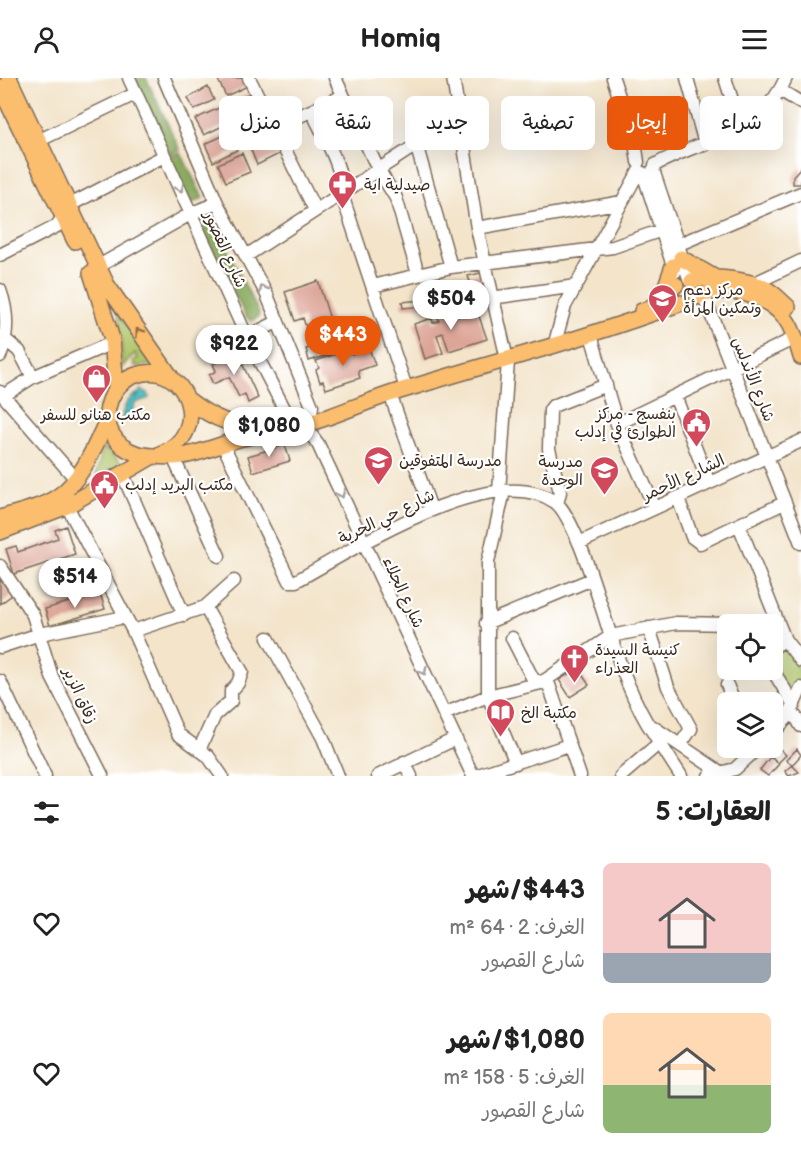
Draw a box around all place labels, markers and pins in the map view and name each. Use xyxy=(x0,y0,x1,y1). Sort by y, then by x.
pharmacy icon: صيدلية اية xyxy=(327,168,359,210)
place label: صيدلية اية xyxy=(364,176,430,195)
pin: $504 xyxy=(415,280,487,331)
place label: مركز دعم وتمكين المرأة xyxy=(683,281,762,318)
school or university icon: مركز دعم وتمكين المرأة xyxy=(646,282,678,324)
pin: $443 xyxy=(307,316,379,367)
pin: $922 xyxy=(198,325,270,376)
shop icon: مكتب هنانو للسفر xyxy=(80,362,112,404)
place label: بنفسج - مركز الطوارئ في إدلب xyxy=(575,405,676,443)
place label: مكتب هنانو للسفر xyxy=(39,406,151,425)
public building icon: بنفسج - مركز الطوارئ في إدلب xyxy=(681,406,713,448)
pin: $1,080 xyxy=(220,407,318,458)
school or university icon: مدرسة المتفوقين xyxy=(362,444,394,486)
place label: مدرسة المتفوقين xyxy=(399,452,502,471)
place label: مدرسة الوحدة xyxy=(538,453,583,490)
school or university icon: مدرسة الوحدة xyxy=(588,454,620,496)
public building icon: مكتب البريد إدلب xyxy=(88,468,120,510)
place label: مكتب البريد إدلب xyxy=(125,476,233,495)
pin: $514 xyxy=(39,558,111,609)
place label: كنيسة السيدة العذراء xyxy=(595,641,680,678)
church icon: كنيسة السيدة العذراء xyxy=(558,642,590,684)
library icon: مكتبة الخ xyxy=(484,696,516,738)
place label: مكتبة الخ xyxy=(521,704,577,723)

